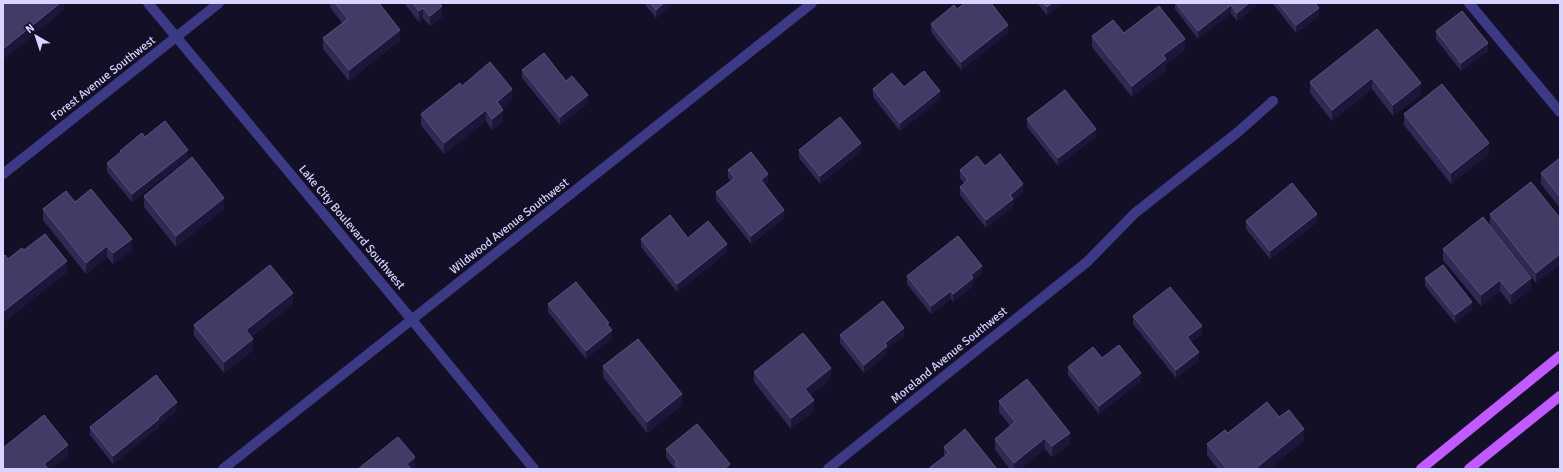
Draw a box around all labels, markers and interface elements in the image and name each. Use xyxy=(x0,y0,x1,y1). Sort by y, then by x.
north arrow xyxy=(16,16,56,56)
text: N xyxy=(23,21,37,36)
street label: Forest Avenue Southwest xyxy=(48,33,159,124)
street label: Lake City Boulevard Southwest xyxy=(295,162,408,293)
street label: Wildwood Avenue Southwest xyxy=(447,175,572,278)
street label: Moreland Avenue Southwest xyxy=(888,304,1011,407)

